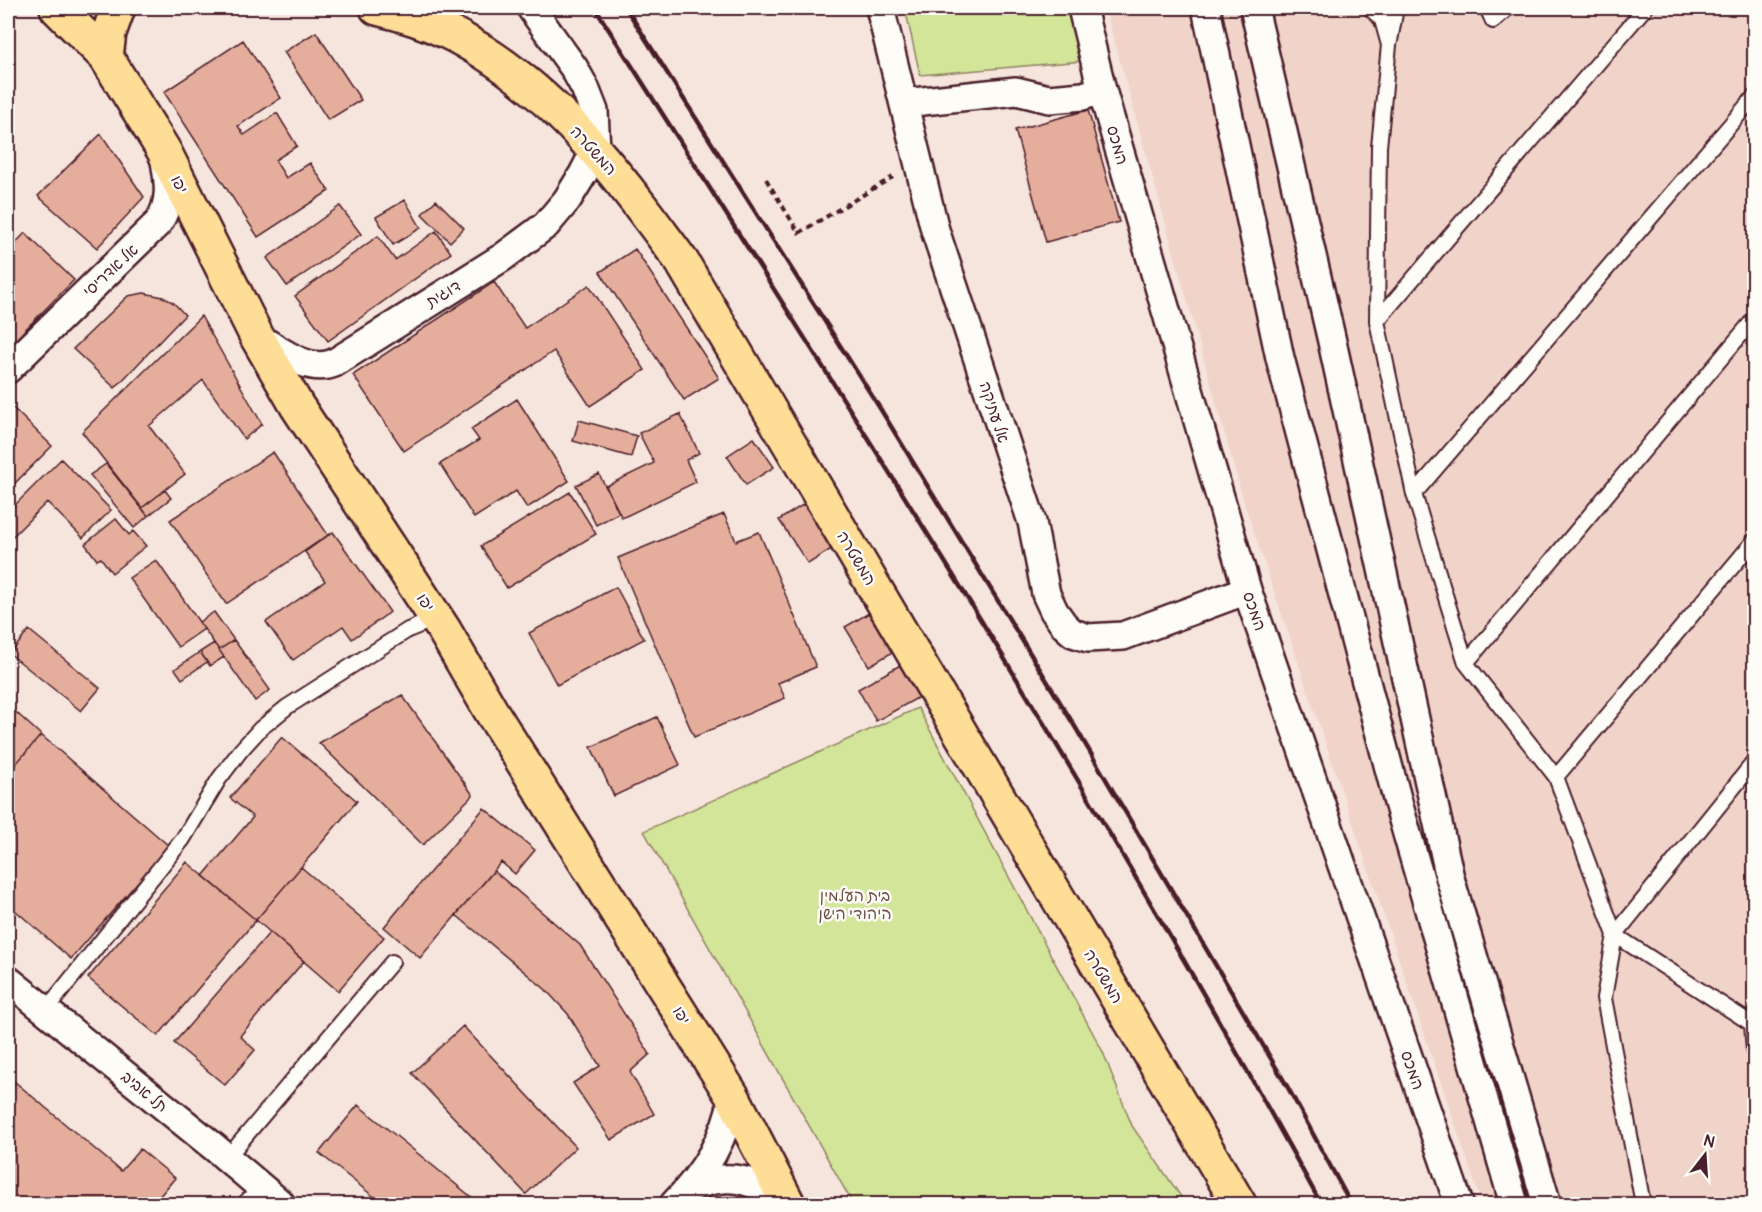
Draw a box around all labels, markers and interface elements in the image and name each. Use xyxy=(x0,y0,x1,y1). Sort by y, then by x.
street label: המשטרה xyxy=(566,122,621,180)
street label: המכס xyxy=(1102,123,1132,167)
street label: יפו xyxy=(166,172,192,197)
street label: אל אדריסי xyxy=(79,240,143,301)
street label: דוגית xyxy=(422,276,464,312)
street label: אל עתיקה xyxy=(975,379,1013,445)
street label: המשטרה xyxy=(832,528,880,589)
street label: המכס xyxy=(1238,589,1270,633)
street label: יפו xyxy=(412,590,438,615)
park label: בית העלמין היהודי הישן xyxy=(818,886,892,924)
street label: המשטרה xyxy=(1079,946,1127,1007)
street label: יפו xyxy=(668,1003,694,1028)
street label: המכס xyxy=(1396,1048,1428,1092)
street label: תל אביב xyxy=(117,1067,172,1117)
north arrow xyxy=(1675,1125,1735,1185)
text: N xyxy=(1701,1130,1717,1153)

